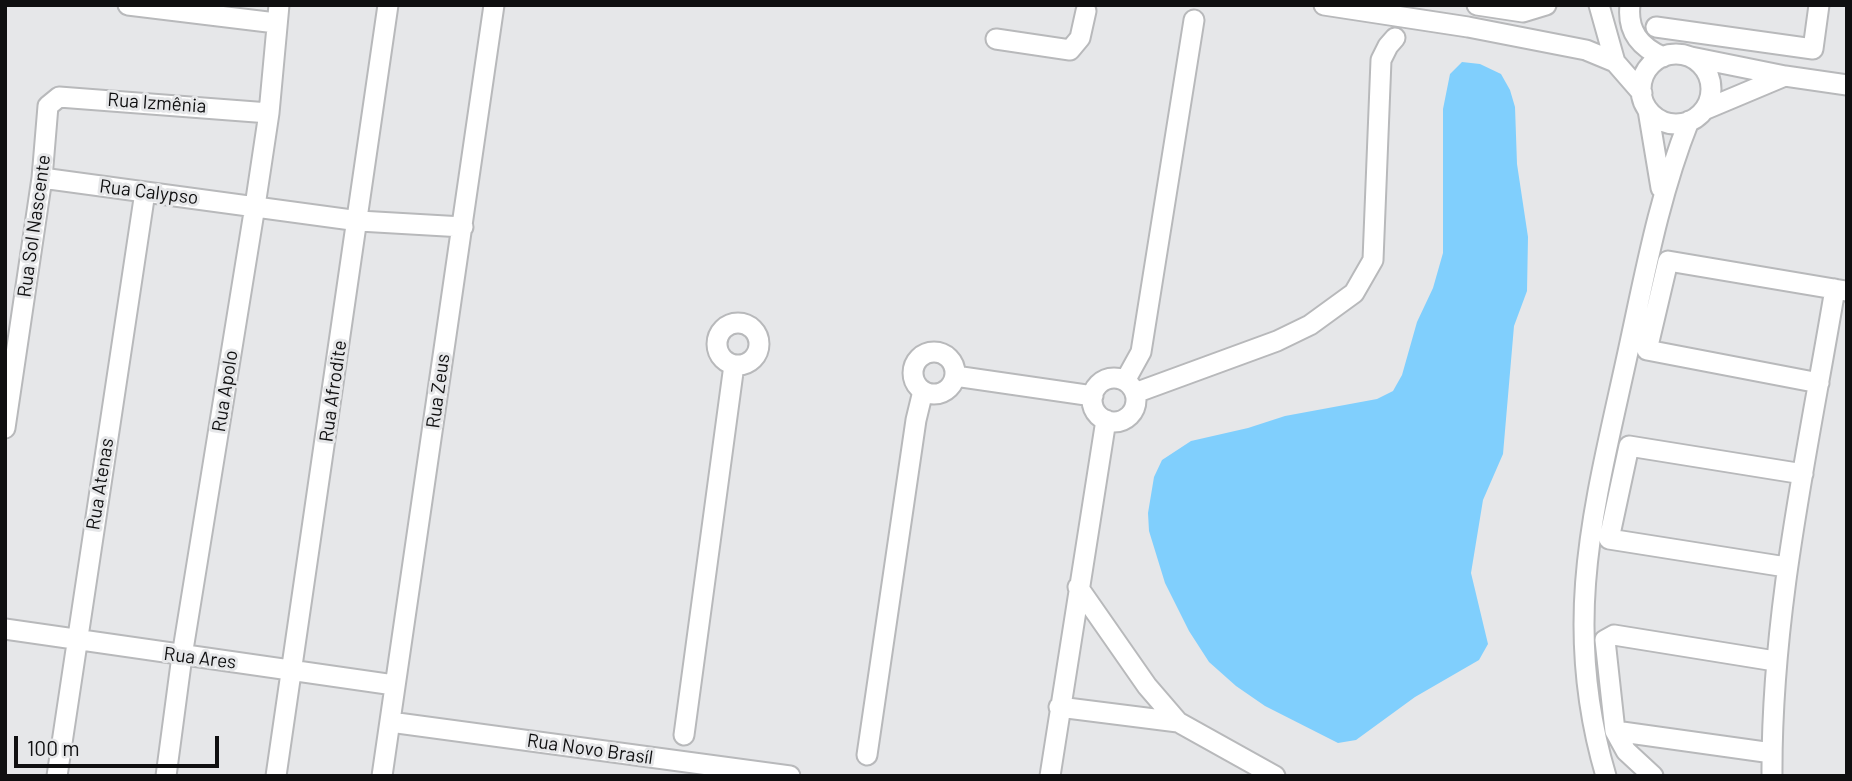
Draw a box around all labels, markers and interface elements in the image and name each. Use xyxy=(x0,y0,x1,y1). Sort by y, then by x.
street label: Rua Izmênia xyxy=(107,88,207,118)
street label: Rua Sol Nascente xyxy=(13,153,55,299)
street label: Rua Calypso xyxy=(98,175,200,209)
street label: Rua Afrodite xyxy=(315,339,351,443)
street label: Rua Apolo xyxy=(207,349,243,433)
street label: Rua Zeus xyxy=(421,352,455,430)
street label: Rua Atenas xyxy=(82,437,118,531)
street label: Rua Ares xyxy=(162,642,238,674)
scale bar xyxy=(18,722,222,766)
street label: Rua Novo Brasíl xyxy=(526,729,654,769)
text: 100 m xyxy=(27,735,80,760)

